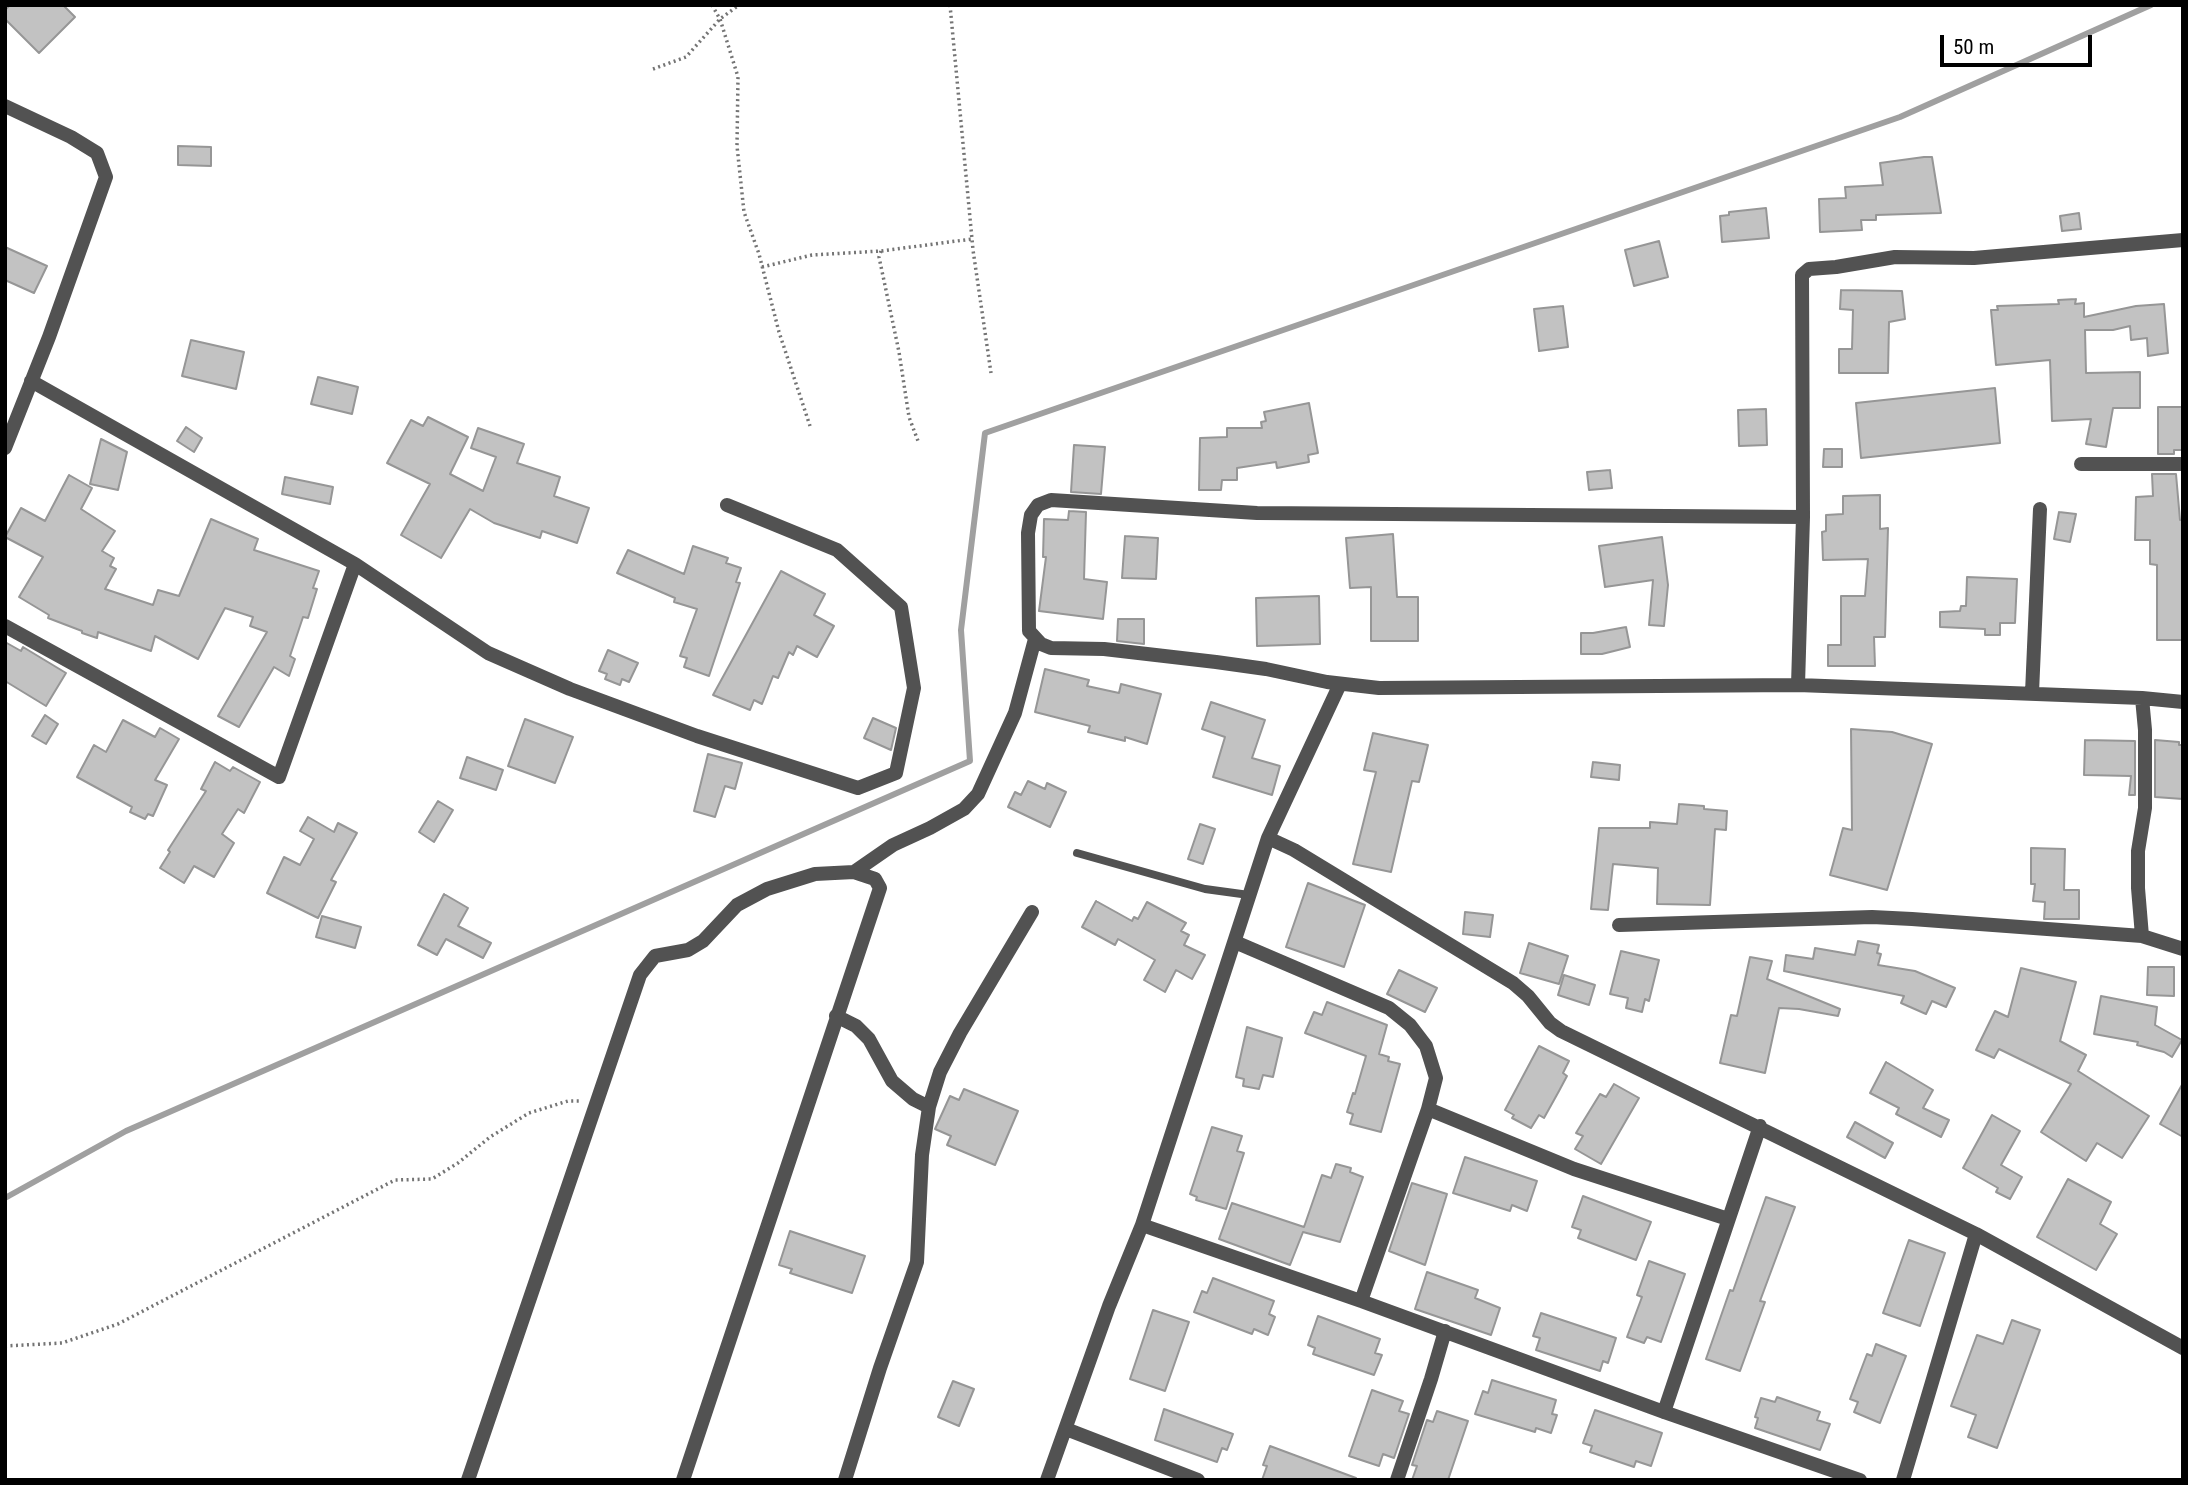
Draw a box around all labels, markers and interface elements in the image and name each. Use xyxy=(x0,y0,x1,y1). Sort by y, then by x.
scale bar xyxy=(1943,21,2095,65)
text: 50 m xyxy=(1953,35,1994,59)

